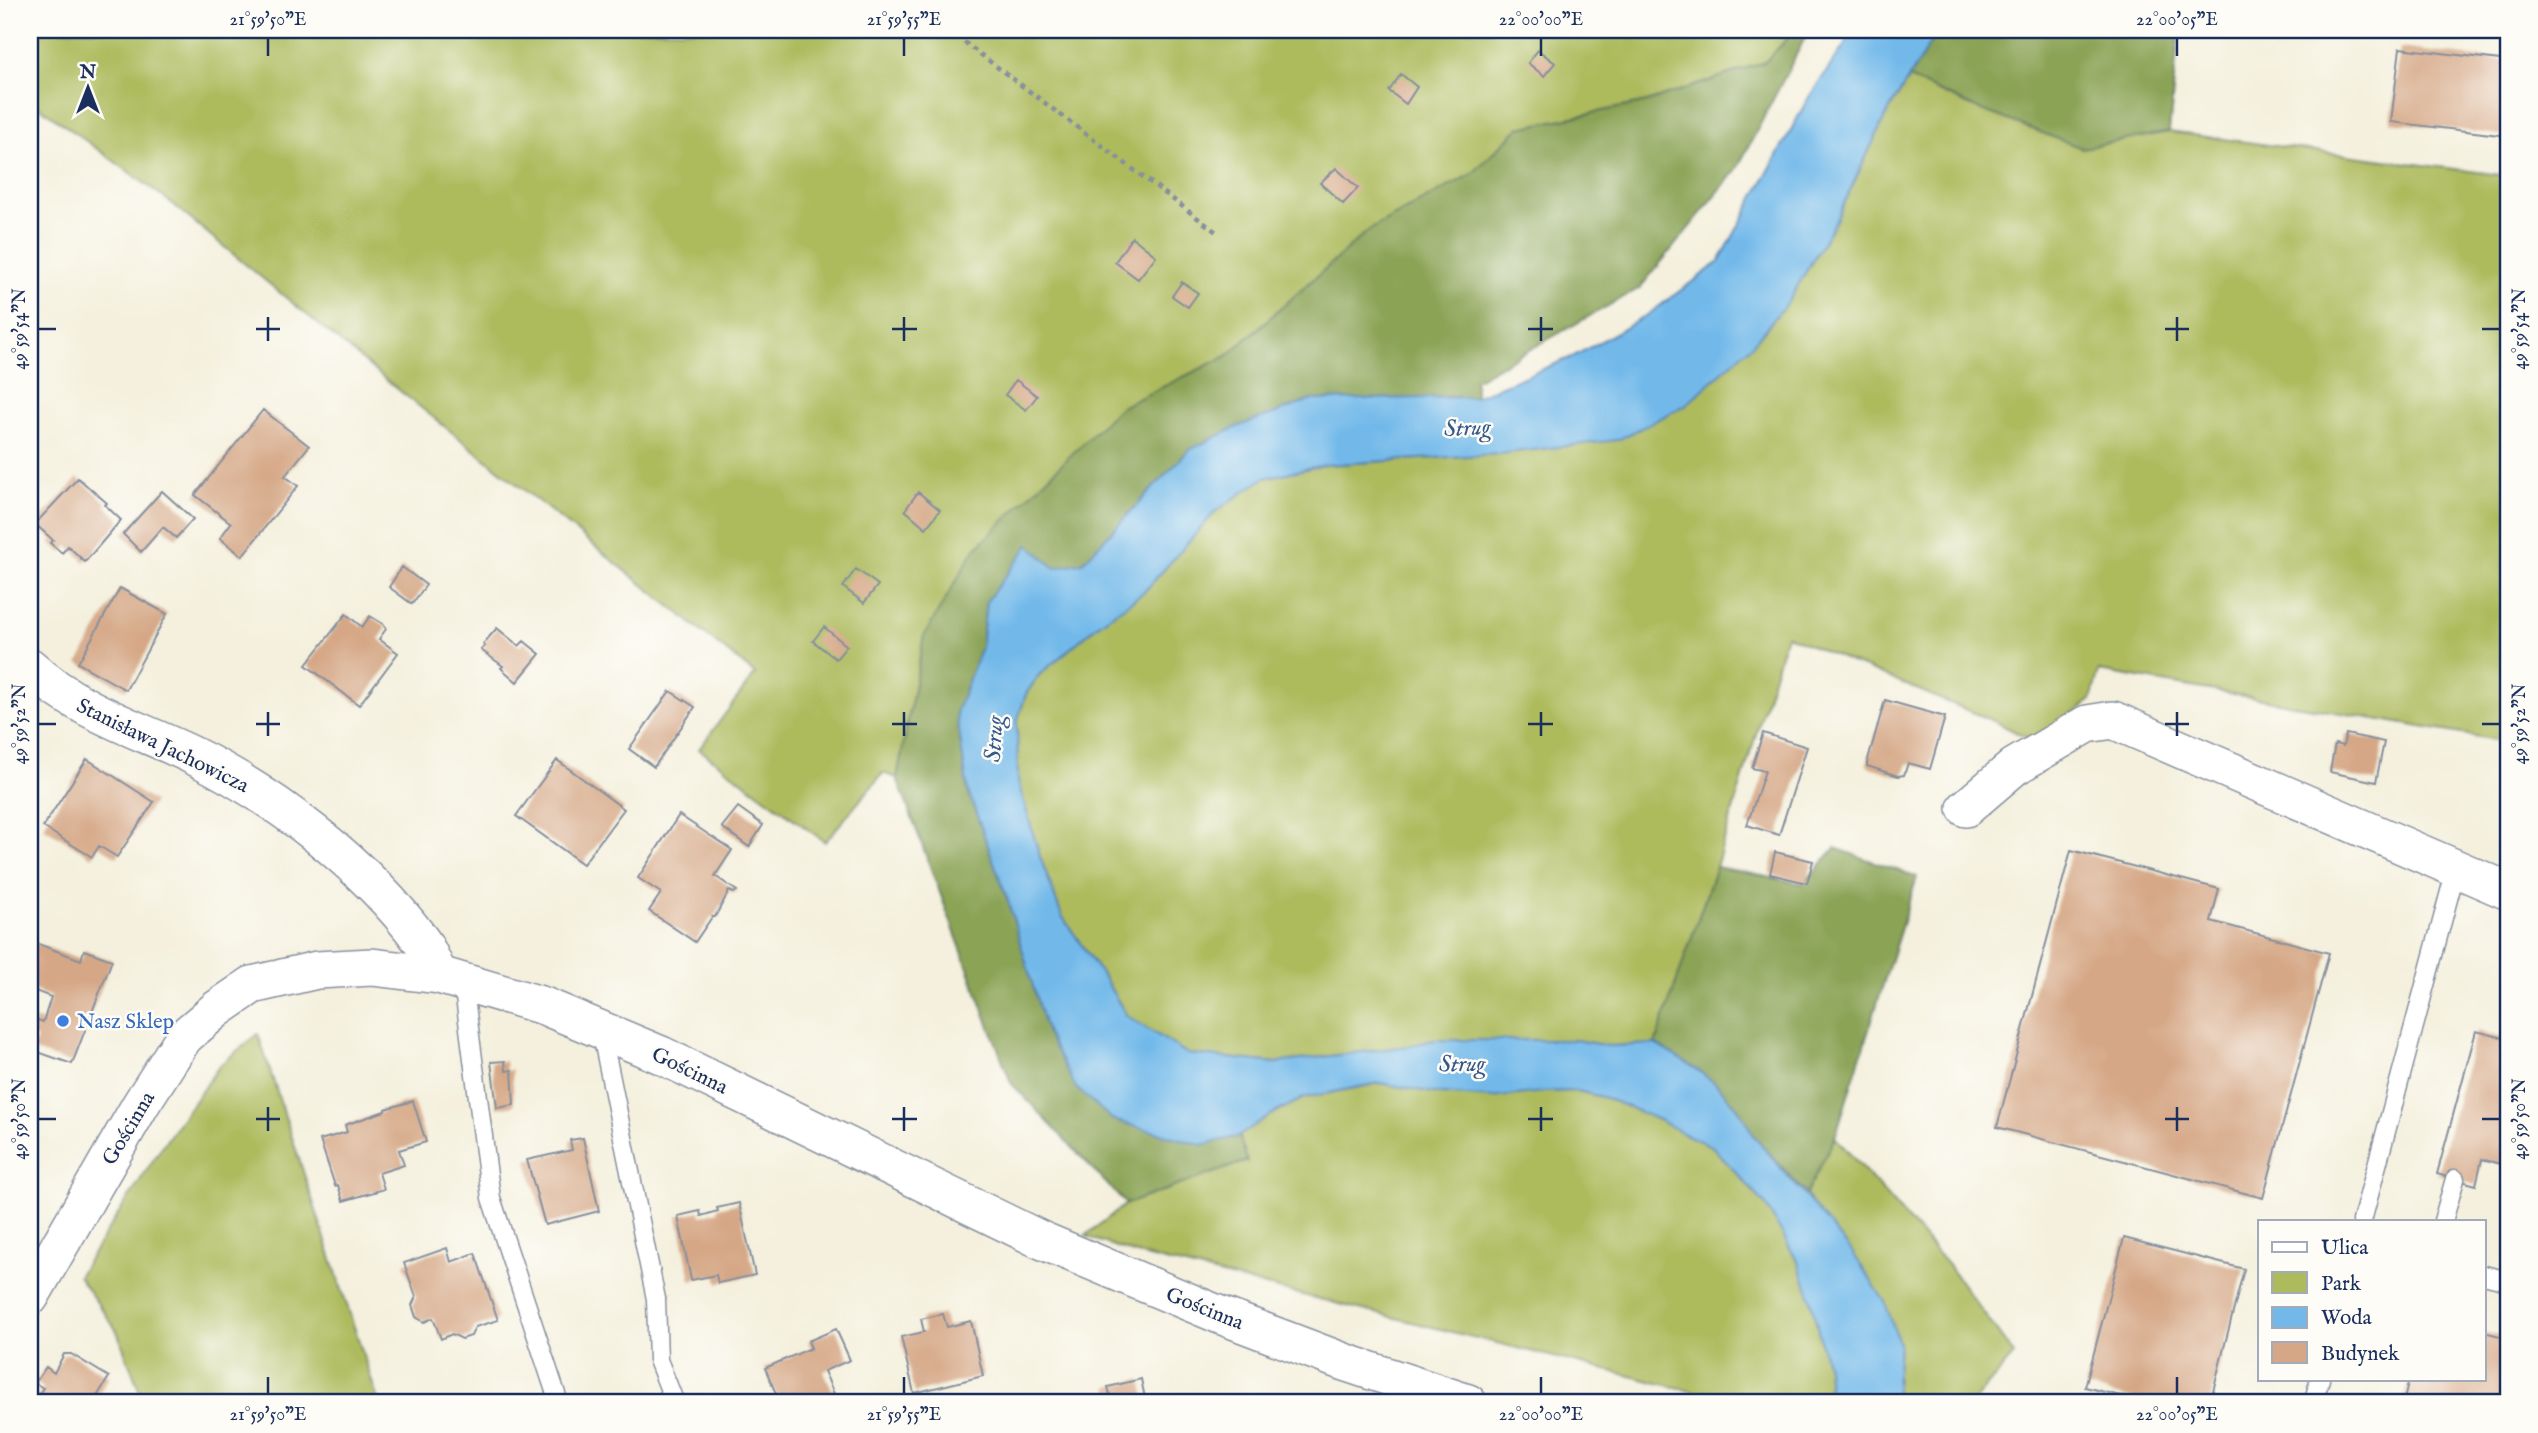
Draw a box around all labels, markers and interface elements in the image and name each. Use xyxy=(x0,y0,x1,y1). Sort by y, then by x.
text: 21°59'50"E xyxy=(230,9,306,32)
text: 21°59'55"E xyxy=(867,9,941,32)
text: 22°00'00"E xyxy=(1499,9,1583,32)
text: 22°00'05"E xyxy=(2136,9,2218,32)
north arrow xyxy=(52,52,122,122)
text: N xyxy=(79,61,97,85)
text: 49°59'54"N xyxy=(9,288,32,370)
text: 49°59'54"N xyxy=(2509,288,2532,370)
water label: Strug xyxy=(1443,413,1492,445)
text: 49°59'52"N xyxy=(9,683,32,765)
text: 49°59'52"N xyxy=(2509,683,2532,765)
street label: Stanisława Jachowicza xyxy=(72,693,254,800)
water label: Strug xyxy=(979,714,1011,763)
place label: Nasz Sklep xyxy=(77,1009,174,1036)
marker: Nasz Sklep xyxy=(55,1013,71,1029)
street label: Gościnna xyxy=(647,1041,733,1102)
water label: Strug xyxy=(1439,1050,1487,1080)
text: 49°59'50"N xyxy=(9,1078,32,1160)
text: 49°59'50"N xyxy=(2509,1078,2532,1160)
street label: Gościnna xyxy=(97,1086,162,1171)
legend xyxy=(2258,1220,2486,1380)
text: Ulica xyxy=(2321,1235,2369,1262)
text: Park xyxy=(2321,1271,2362,1298)
street label: Gościnna xyxy=(1162,1282,1248,1338)
text: Woda xyxy=(2321,1305,2372,1332)
text: Budynek xyxy=(2321,1341,2400,1368)
text: 21°59'50"E xyxy=(230,1404,306,1427)
text: 21°59'55"E xyxy=(867,1404,941,1427)
text: 22°00'00"E xyxy=(1499,1404,1583,1427)
text: 22°00'05"E xyxy=(2136,1404,2218,1427)

